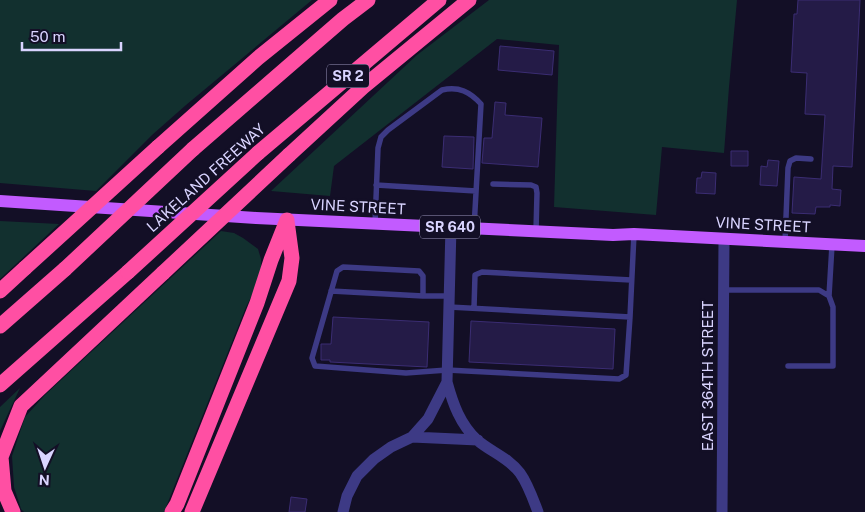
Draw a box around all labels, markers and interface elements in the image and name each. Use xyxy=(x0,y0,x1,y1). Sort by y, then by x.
scale bar xyxy=(22,20,121,52)
text: 50 m xyxy=(30,28,65,45)
road number: SR 2 xyxy=(327,64,369,88)
street label: LAKELAND FREEWAY xyxy=(143,120,268,235)
street label: VINE STREET xyxy=(310,196,406,217)
street label: VINE STREET xyxy=(715,214,811,235)
road number: SR 640 xyxy=(420,216,480,238)
street label: EAST 364TH STREET xyxy=(699,301,716,451)
north arrow xyxy=(20,442,70,492)
text: N xyxy=(38,472,50,488)

